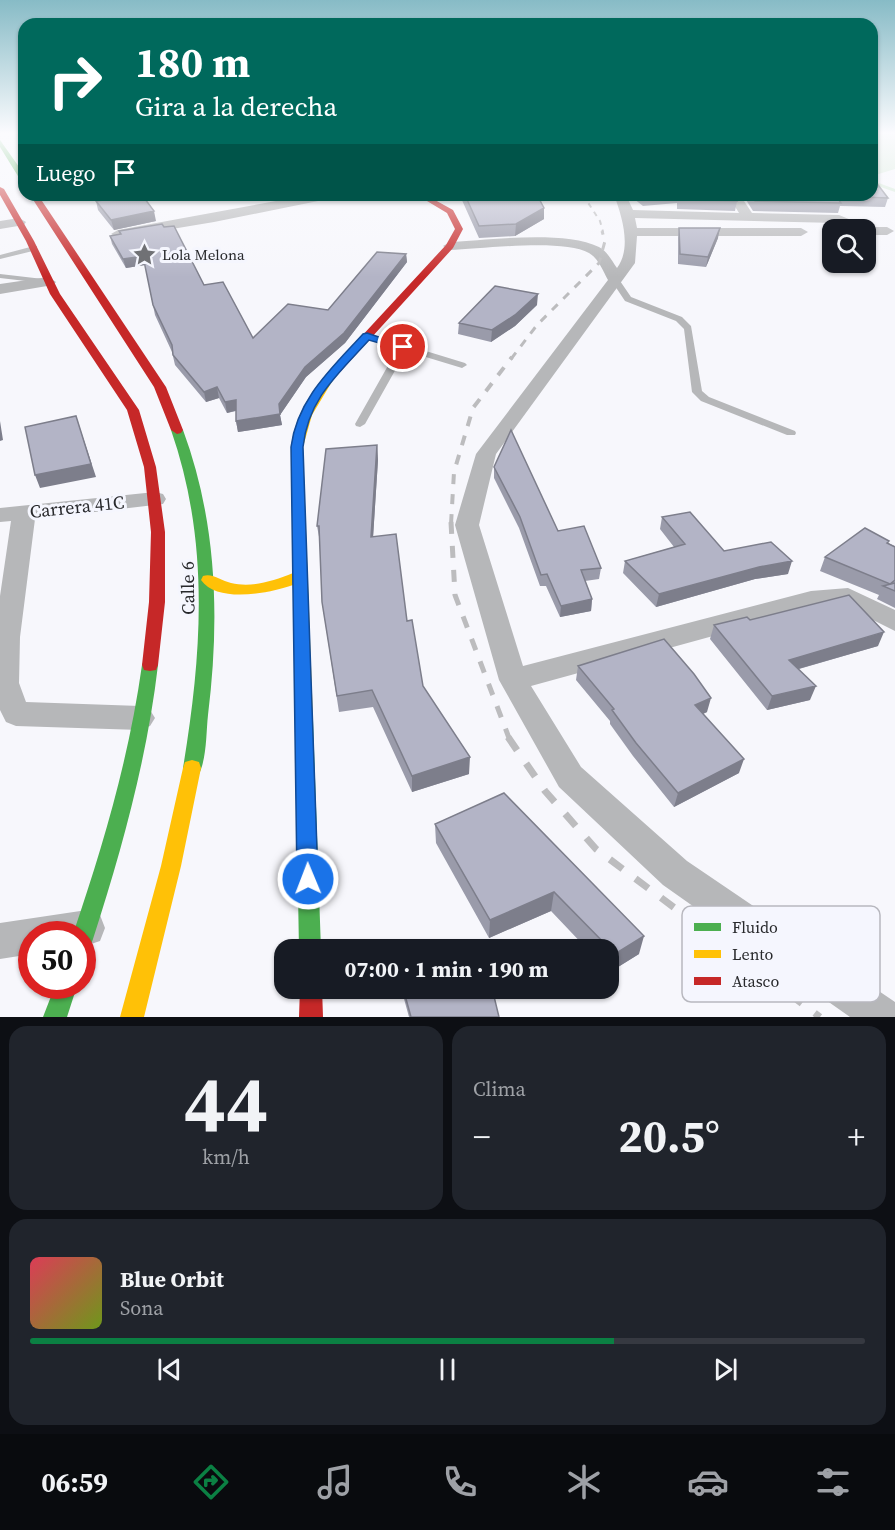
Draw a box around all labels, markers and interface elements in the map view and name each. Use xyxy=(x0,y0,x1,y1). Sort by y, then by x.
text: 180 m xyxy=(135,33,250,91)
icon: right xyxy=(36,42,114,120)
text: Gira a la derecha xyxy=(135,88,337,125)
icon: arrive xyxy=(108,156,141,189)
text: Luego xyxy=(36,158,96,188)
map controls xyxy=(822,219,876,273)
button: search xyxy=(822,219,876,273)
place icon: Lola Melona xyxy=(131,242,157,268)
place label: Lola Melona xyxy=(162,244,245,265)
pin xyxy=(377,321,428,372)
icon: arrive xyxy=(386,330,419,363)
street label: Carrera 41C xyxy=(29,489,125,524)
street label: Calle 6 xyxy=(175,561,200,615)
position arrow xyxy=(276,847,340,911)
legend xyxy=(682,906,880,1002)
text: Fluido xyxy=(732,916,778,938)
speed limit sign: 50 xyxy=(18,921,96,999)
text: Lento xyxy=(732,943,774,965)
text: 07:00 · 1 min · 190 m xyxy=(345,954,548,984)
text: Atasco xyxy=(732,970,779,992)
text: 44 xyxy=(184,1050,268,1157)
text: Clima xyxy=(473,1075,526,1103)
text: 20.5° xyxy=(618,1105,720,1167)
text: − xyxy=(473,1114,491,1159)
text: + xyxy=(848,1114,865,1159)
text: km/h xyxy=(202,1143,250,1171)
text: Blue Orbit xyxy=(120,1264,224,1294)
text: Sona xyxy=(120,1294,164,1322)
icon: previous xyxy=(153,1353,186,1386)
icon: pause xyxy=(431,1353,464,1386)
icon: next xyxy=(709,1353,742,1386)
icon: directions xyxy=(190,1461,232,1503)
icon: music xyxy=(314,1461,356,1503)
icon: phone xyxy=(439,1461,481,1503)
icon: climate xyxy=(563,1461,605,1503)
icon: car xyxy=(687,1461,729,1503)
icon: filters xyxy=(812,1461,854,1503)
text: 06:59 xyxy=(41,1464,108,1501)

